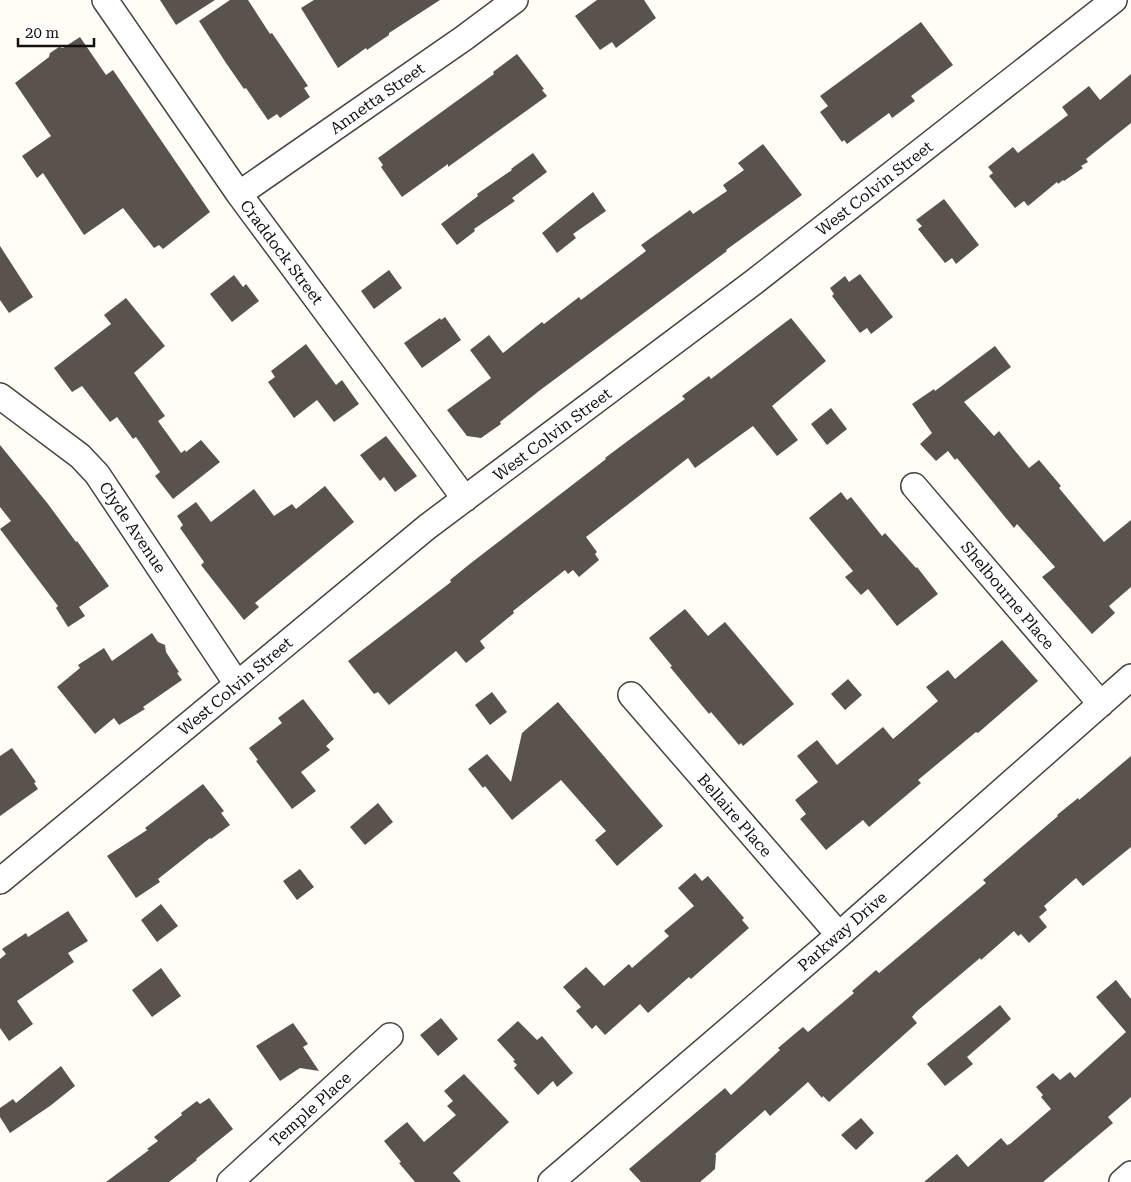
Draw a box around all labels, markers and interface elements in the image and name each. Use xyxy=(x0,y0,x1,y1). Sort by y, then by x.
scale bar xyxy=(18,15,94,47)
text: 20 m xyxy=(25,24,60,42)
street label: Annetta Street xyxy=(326,59,428,138)
street label: West Colvin Street xyxy=(812,137,936,240)
street label: Craddock Street xyxy=(236,196,327,308)
street label: West Colvin Street xyxy=(490,384,615,485)
street label: Clyde Avenue xyxy=(95,478,170,577)
street label: Shelbourne Place xyxy=(957,537,1058,653)
street label: West Colvin Street xyxy=(174,633,296,740)
street label: Bellaire Place xyxy=(693,770,776,861)
street label: Parkway Drive xyxy=(794,887,891,975)
street label: Temple Place xyxy=(266,1068,355,1151)

